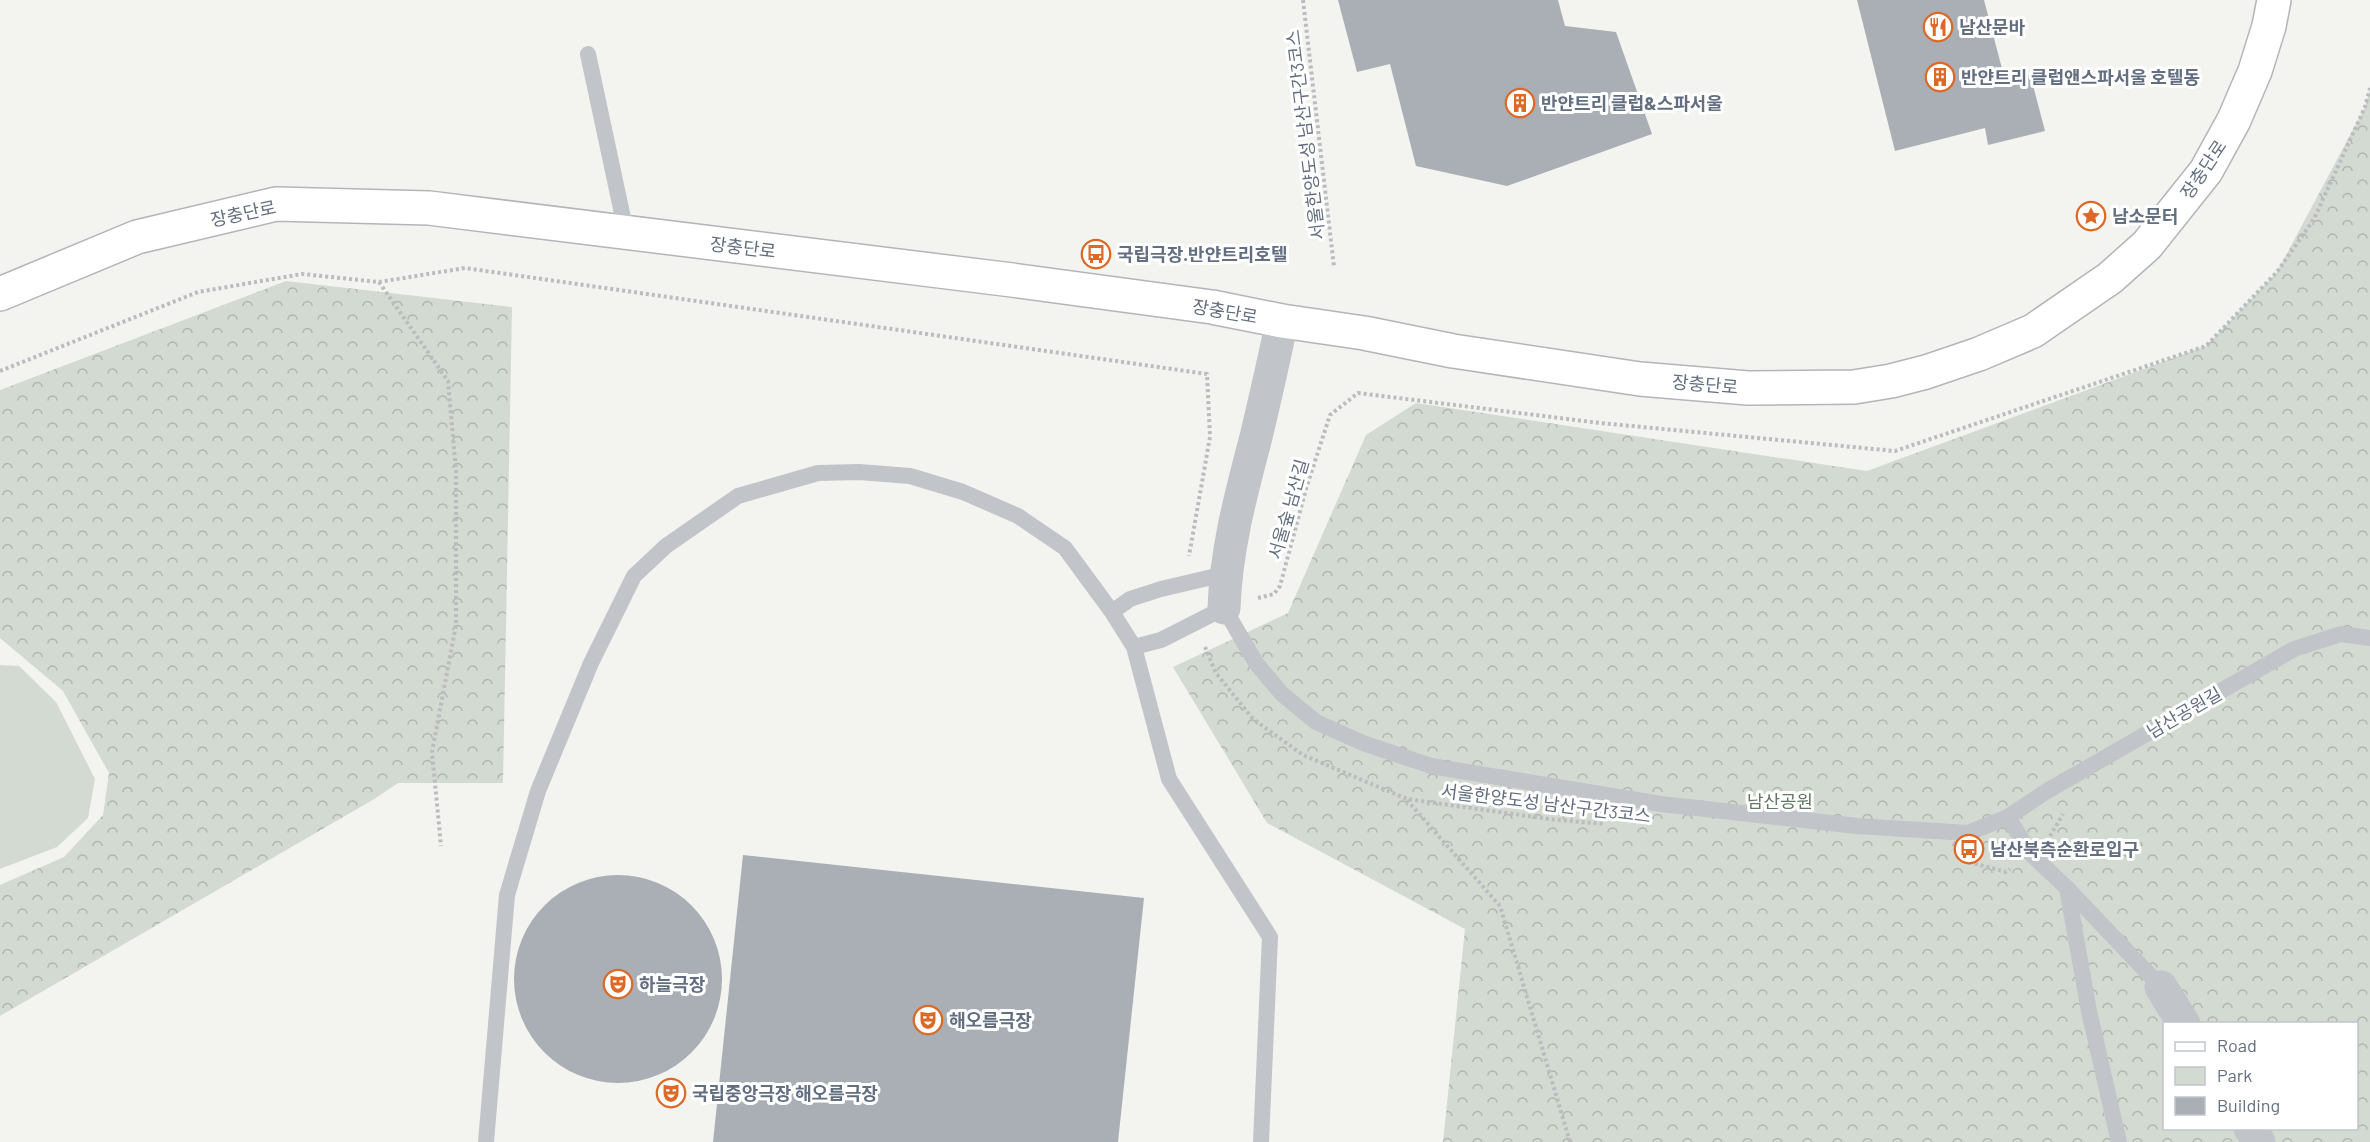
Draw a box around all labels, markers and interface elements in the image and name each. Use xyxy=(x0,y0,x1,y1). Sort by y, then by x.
restaurant icon: 남산문바 xyxy=(1922,11,1954,43)
place label: 남산문바 xyxy=(1959,16,2026,38)
street label: 서울한양도성 남산구간3코스 xyxy=(1281,29,1329,241)
building icon: 반얀트리 클럽앤스파서울 호텔동 xyxy=(1924,61,1956,93)
place label: 반얀트리 클럽앤스파서울 호텔동 xyxy=(1961,66,2200,88)
building icon: 반얀트리 클럽&스파서울 xyxy=(1504,87,1536,119)
place label: 반얀트리 클럽&스파서울 xyxy=(1541,92,1723,114)
street label: 장충단로 xyxy=(2175,135,2231,203)
street label: 장충단로 xyxy=(208,195,278,231)
place icon: 남소문터 xyxy=(2075,200,2107,232)
place label: 남소문터 xyxy=(2112,205,2178,227)
street label: 장충단로 xyxy=(709,232,777,262)
bus stop icon: 국립극장.반얀트리호텔 xyxy=(1080,238,1112,270)
place label: 국립극장.반얀트리호텔 xyxy=(1117,243,1287,265)
street label: 장충단로 xyxy=(1190,294,1260,328)
street label: 장충단로 xyxy=(1671,370,1739,398)
street label: 서울숲 남산길 xyxy=(1263,456,1313,562)
street label: 남산공원길 xyxy=(2143,682,2225,742)
street label: 서울한양도성 남산구간3코스 xyxy=(1440,779,1652,827)
park label: 남산공원 xyxy=(1747,790,1813,812)
bus stop icon: 남산북측순환로입구 xyxy=(1953,833,1985,865)
place label: 남산북측순환로입구 xyxy=(1990,838,2139,860)
theatre icon: 하늘극장 xyxy=(602,968,634,1000)
place label: 하늘극장 xyxy=(639,973,706,995)
theatre icon: 해오름극장 xyxy=(912,1004,944,1036)
place label: 해오름극장 xyxy=(949,1009,1032,1031)
legend xyxy=(2163,1022,2358,1130)
text: Road xyxy=(2217,1034,2257,1056)
text: Park xyxy=(2217,1064,2252,1086)
theatre icon: 국립중앙극장 해오름극장 xyxy=(655,1077,687,1109)
place label: 국립중앙극장 해오름극장 xyxy=(692,1082,878,1104)
text: Building xyxy=(2217,1094,2280,1116)

